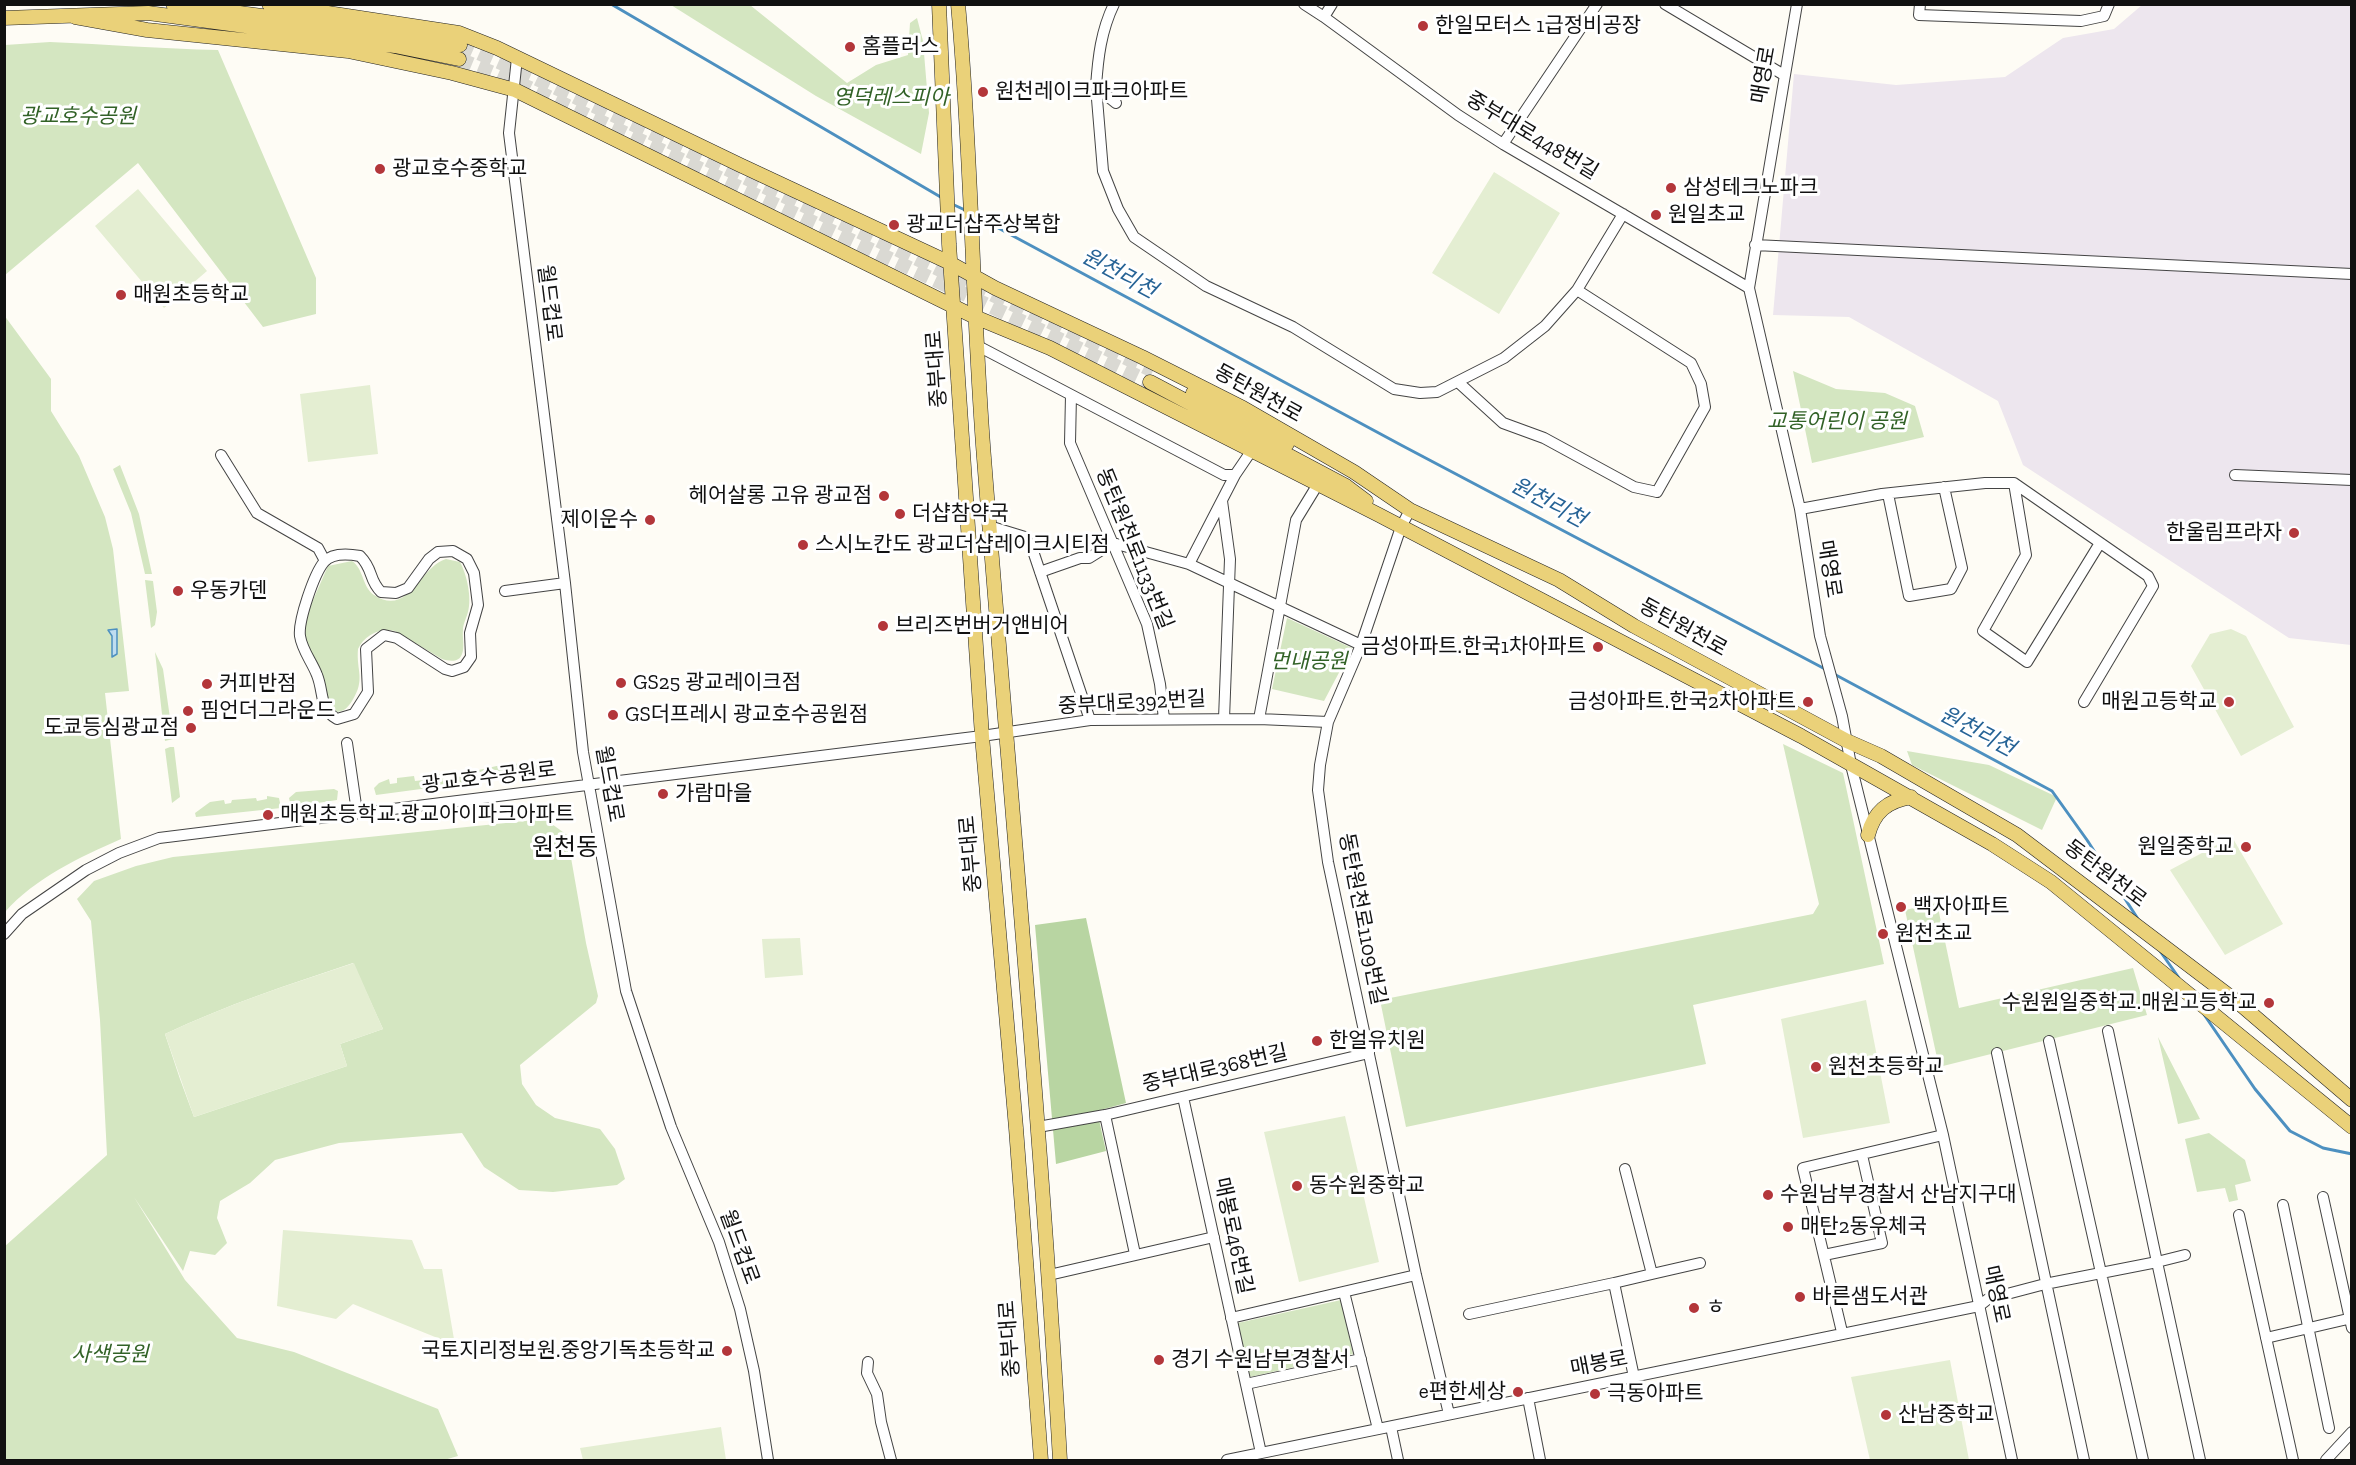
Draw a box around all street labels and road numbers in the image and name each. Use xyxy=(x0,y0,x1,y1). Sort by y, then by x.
street label: 매영로 xyxy=(1747,44,1781,106)
street label: 중부대로448번길 xyxy=(1461,87,1603,185)
street label: 월드컵로 xyxy=(532,263,566,343)
street label: 중부대로 xyxy=(922,330,952,408)
street label: 동탄원천로 xyxy=(1210,360,1306,428)
street label: 동탄원천로1133번길 xyxy=(1090,465,1178,633)
street label: 매영로 xyxy=(1812,538,1846,600)
street label: 동탄원천로 xyxy=(1635,594,1731,662)
street label: 중부대로392번길 xyxy=(1057,687,1207,719)
street label: 월드컵로 xyxy=(590,744,628,824)
street label: 광교호수공원로 xyxy=(420,757,558,799)
street label: 중부대로 xyxy=(955,814,987,894)
street label: 동탄원천로1109번길 xyxy=(1333,831,1391,1007)
street label: 동탄원천로 xyxy=(2059,835,2151,913)
street label: 중부대로368번길 xyxy=(1140,1040,1290,1098)
street label: 매봉로46번길 xyxy=(1208,1175,1258,1297)
street label: 월드컵로 xyxy=(714,1206,764,1288)
street label: 매영로 xyxy=(1978,1263,2014,1325)
street label: 중부대로 xyxy=(995,1300,1025,1378)
street label: 매봉로 xyxy=(1568,1346,1630,1382)

